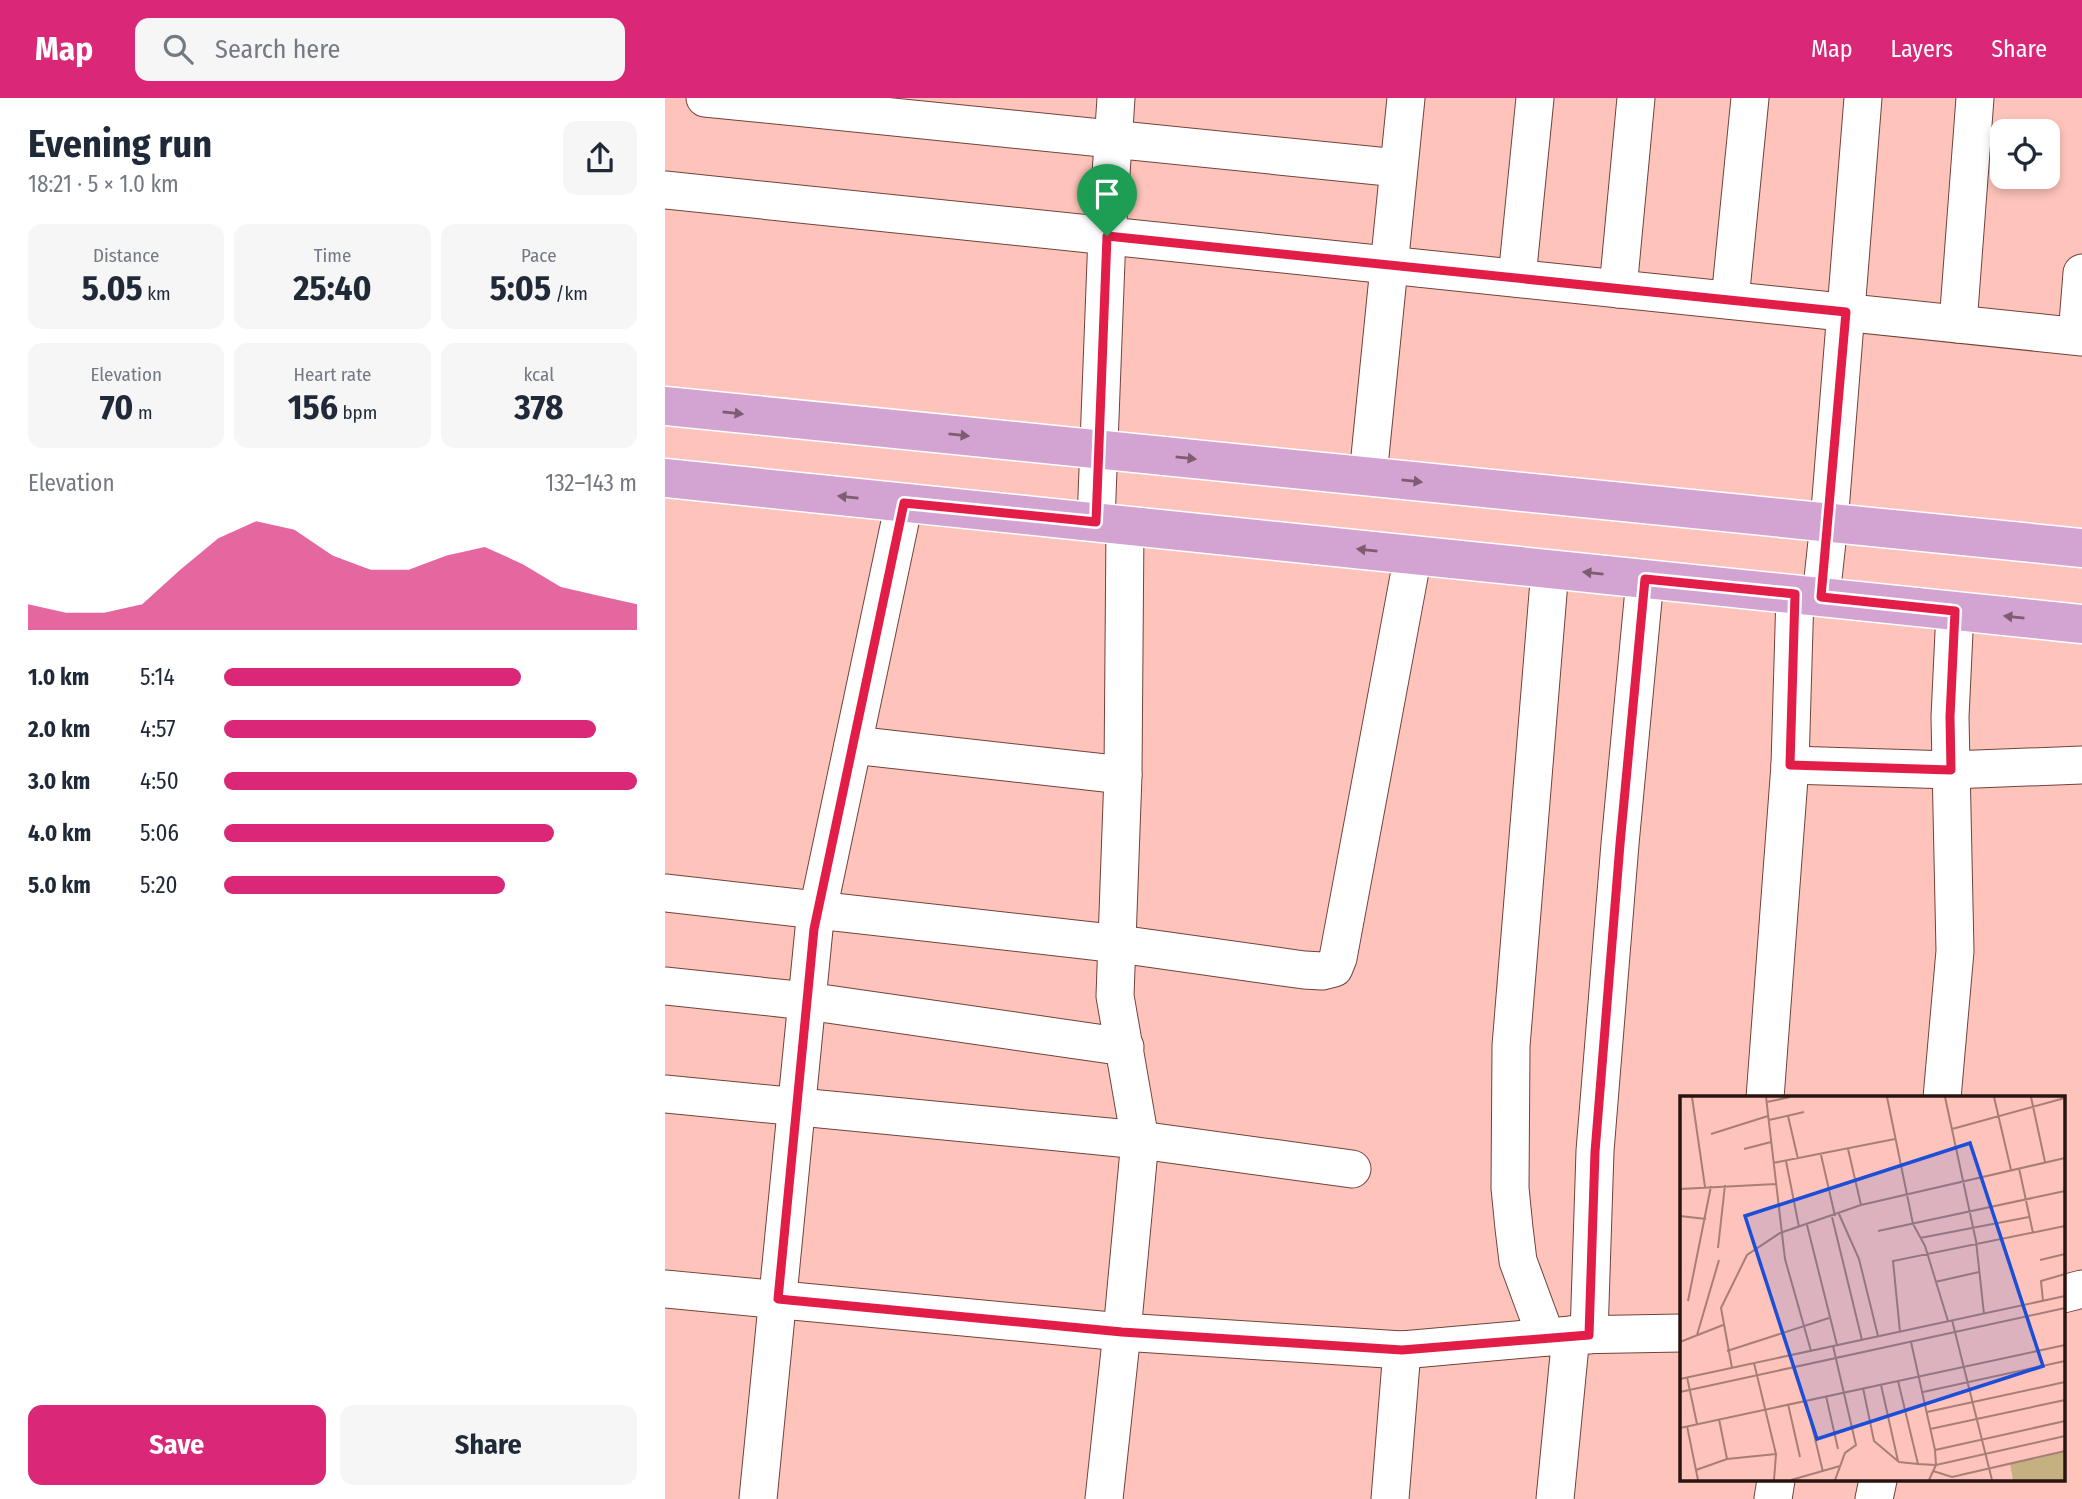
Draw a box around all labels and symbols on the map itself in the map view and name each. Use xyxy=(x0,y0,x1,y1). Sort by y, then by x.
pin xyxy=(1077,164,1137,236)
one-way arrow xyxy=(722,407,744,418)
one-way arrow xyxy=(948,430,970,441)
one-way arrow xyxy=(1175,453,1197,464)
one-way arrow xyxy=(1401,476,1423,487)
one-way arrow xyxy=(837,491,859,502)
one-way arrow xyxy=(1355,544,1377,555)
one-way arrow xyxy=(1582,568,1604,579)
one-way arrow xyxy=(2003,611,2025,622)
inset map xyxy=(1680,1096,2065,1482)

